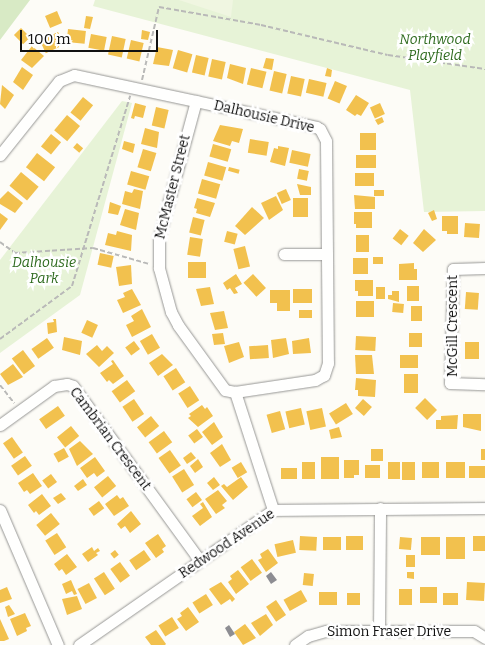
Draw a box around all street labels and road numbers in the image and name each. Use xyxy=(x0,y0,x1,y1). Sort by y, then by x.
street label: Dalhousie Drive xyxy=(212,97,316,137)
street label: McMaster Street xyxy=(152,133,194,241)
street label: McGill Crescent xyxy=(445,275,461,377)
street label: Cambrian Crescent xyxy=(66,384,154,494)
street label: Redwood Avenue xyxy=(176,506,278,582)
street label: Simon Fraser Drive xyxy=(327,624,451,640)

